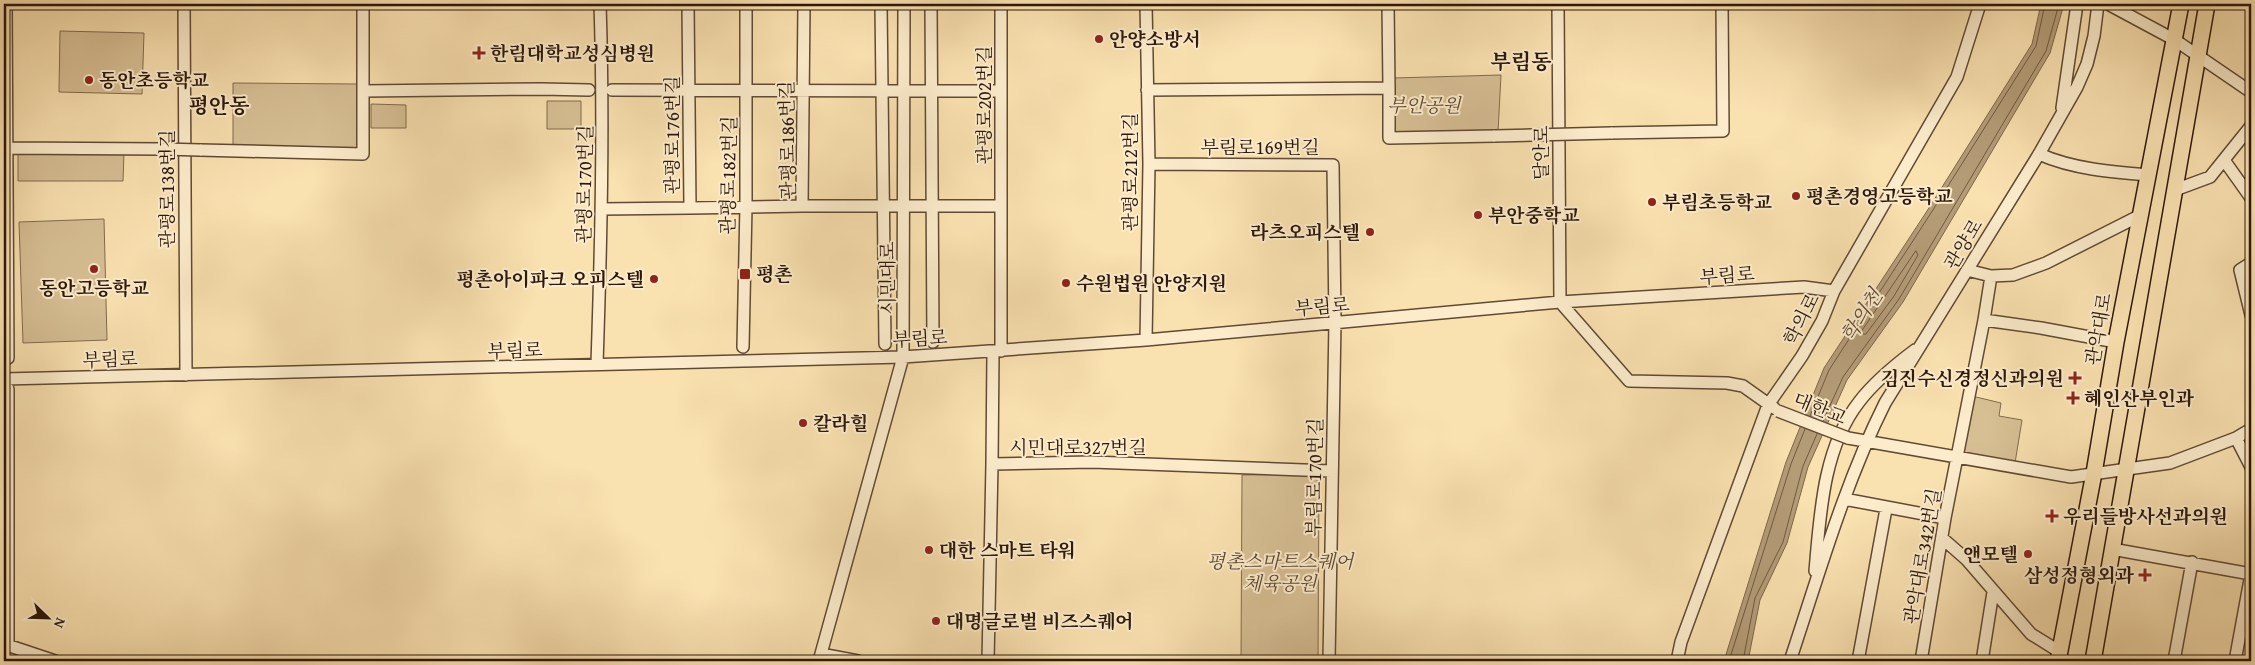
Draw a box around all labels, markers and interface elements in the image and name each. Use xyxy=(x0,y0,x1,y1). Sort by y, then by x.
place label: 안양소방서 xyxy=(1109,25,1201,53)
marker: 안양소방서 xyxy=(1093,33,1105,45)
place label: 한림대학교성심병원 xyxy=(490,39,655,67)
street label: 관평로202번길 xyxy=(970,45,998,165)
marker: 한림대학교성심병원 xyxy=(472,46,486,60)
district label: 부림동 xyxy=(1491,46,1551,77)
place label: 동안초등학교 xyxy=(99,66,209,94)
marker: 동안초등학교 xyxy=(83,74,95,86)
street label: 관평로176번길 xyxy=(658,75,686,195)
street label: 관평로186번길 xyxy=(772,80,802,200)
district label: 평안동 xyxy=(189,90,249,121)
park label: 부안공원 xyxy=(1387,91,1462,119)
street label: 관평로212번길 xyxy=(1116,112,1144,232)
street label: 관평로182번길 xyxy=(713,115,743,235)
street label: 관평로170번길 xyxy=(569,124,599,244)
street label: 달안로 xyxy=(1527,125,1555,181)
street label: 관평로138번길 xyxy=(153,129,181,249)
street label: 부림로169번길 xyxy=(1200,133,1320,161)
place label: 평촌경영고등학교 xyxy=(1806,182,1953,210)
place label: 부림초등학교 xyxy=(1662,188,1772,216)
marker: 평촌경영고등학교 xyxy=(1790,190,1802,202)
marker: 부림초등학교 xyxy=(1646,196,1658,208)
place label: 부안중학교 xyxy=(1488,201,1580,229)
marker: 부안중학교 xyxy=(1472,209,1484,221)
street label: 관양로 xyxy=(1937,213,1989,275)
place label: 라츠오피스텔 xyxy=(1250,218,1360,246)
marker: 라츠오피스텔 xyxy=(1364,226,1376,238)
street label: 시민대로 xyxy=(873,241,901,315)
street label: 부림로 xyxy=(1699,259,1755,291)
place label: 평촌 xyxy=(756,260,793,288)
marker: 동안고등학교 xyxy=(88,263,100,275)
place label: 평촌아이파크 오피스텔 xyxy=(456,265,644,293)
marker: 평촌 xyxy=(738,267,752,281)
place label: 수원법원 안양지원 xyxy=(1076,269,1227,297)
marker: 평촌아이파크 오피스텔 xyxy=(648,273,660,285)
place label: 동안고등학교 xyxy=(39,274,149,302)
marker: 수원법원 안양지원 xyxy=(1060,277,1072,289)
water label: 학의천 xyxy=(1833,281,1890,347)
street label: 학의로 xyxy=(1776,288,1826,350)
street label: 부림로 xyxy=(1293,290,1351,322)
street label: 관악대로 xyxy=(2078,290,2118,368)
street label: 부림로 xyxy=(892,323,948,353)
street label: 부림로 xyxy=(487,335,543,365)
street label: 부림로 xyxy=(82,344,138,374)
place label: 김진수신경정신과의원 xyxy=(1880,364,2064,392)
marker: 김진수신경정신과의원 xyxy=(2068,371,2082,385)
place label: 혜인산부인과 xyxy=(2084,384,2195,412)
street label: 대한교 xyxy=(1789,385,1851,431)
marker: 혜인산부인과 xyxy=(2066,391,2080,405)
place label: 칼라힐 xyxy=(813,409,868,437)
marker: 칼라힐 xyxy=(797,417,809,429)
street label: 부림로170번길 xyxy=(1299,417,1329,537)
street label: 시민대로327번길 xyxy=(1009,433,1147,461)
street label: 관악대로342번길 xyxy=(1896,486,1948,626)
place label: 우리들방사선과의원 xyxy=(2063,502,2228,530)
marker: 우리들방사선과의원 xyxy=(2045,509,2059,523)
place label: 대한 스마트 타워 xyxy=(939,536,1076,564)
place label: 앤모텔 xyxy=(1963,540,2018,568)
marker: 대한 스마트 타워 xyxy=(923,544,935,556)
park label: 평촌스마트스퀘어 체육공원 xyxy=(1207,547,1355,597)
marker: 앤모텔 xyxy=(2022,548,2034,560)
place label: 삼성정형외과 xyxy=(2024,561,2135,589)
marker: 삼성정형외과 xyxy=(2138,568,2152,582)
north arrow xyxy=(22,592,72,642)
place label: 대명글로벌 비즈스퀘어 xyxy=(946,607,1134,635)
text: N xyxy=(49,615,71,632)
marker: 대명글로벌 비즈스퀘어 xyxy=(930,615,942,627)

